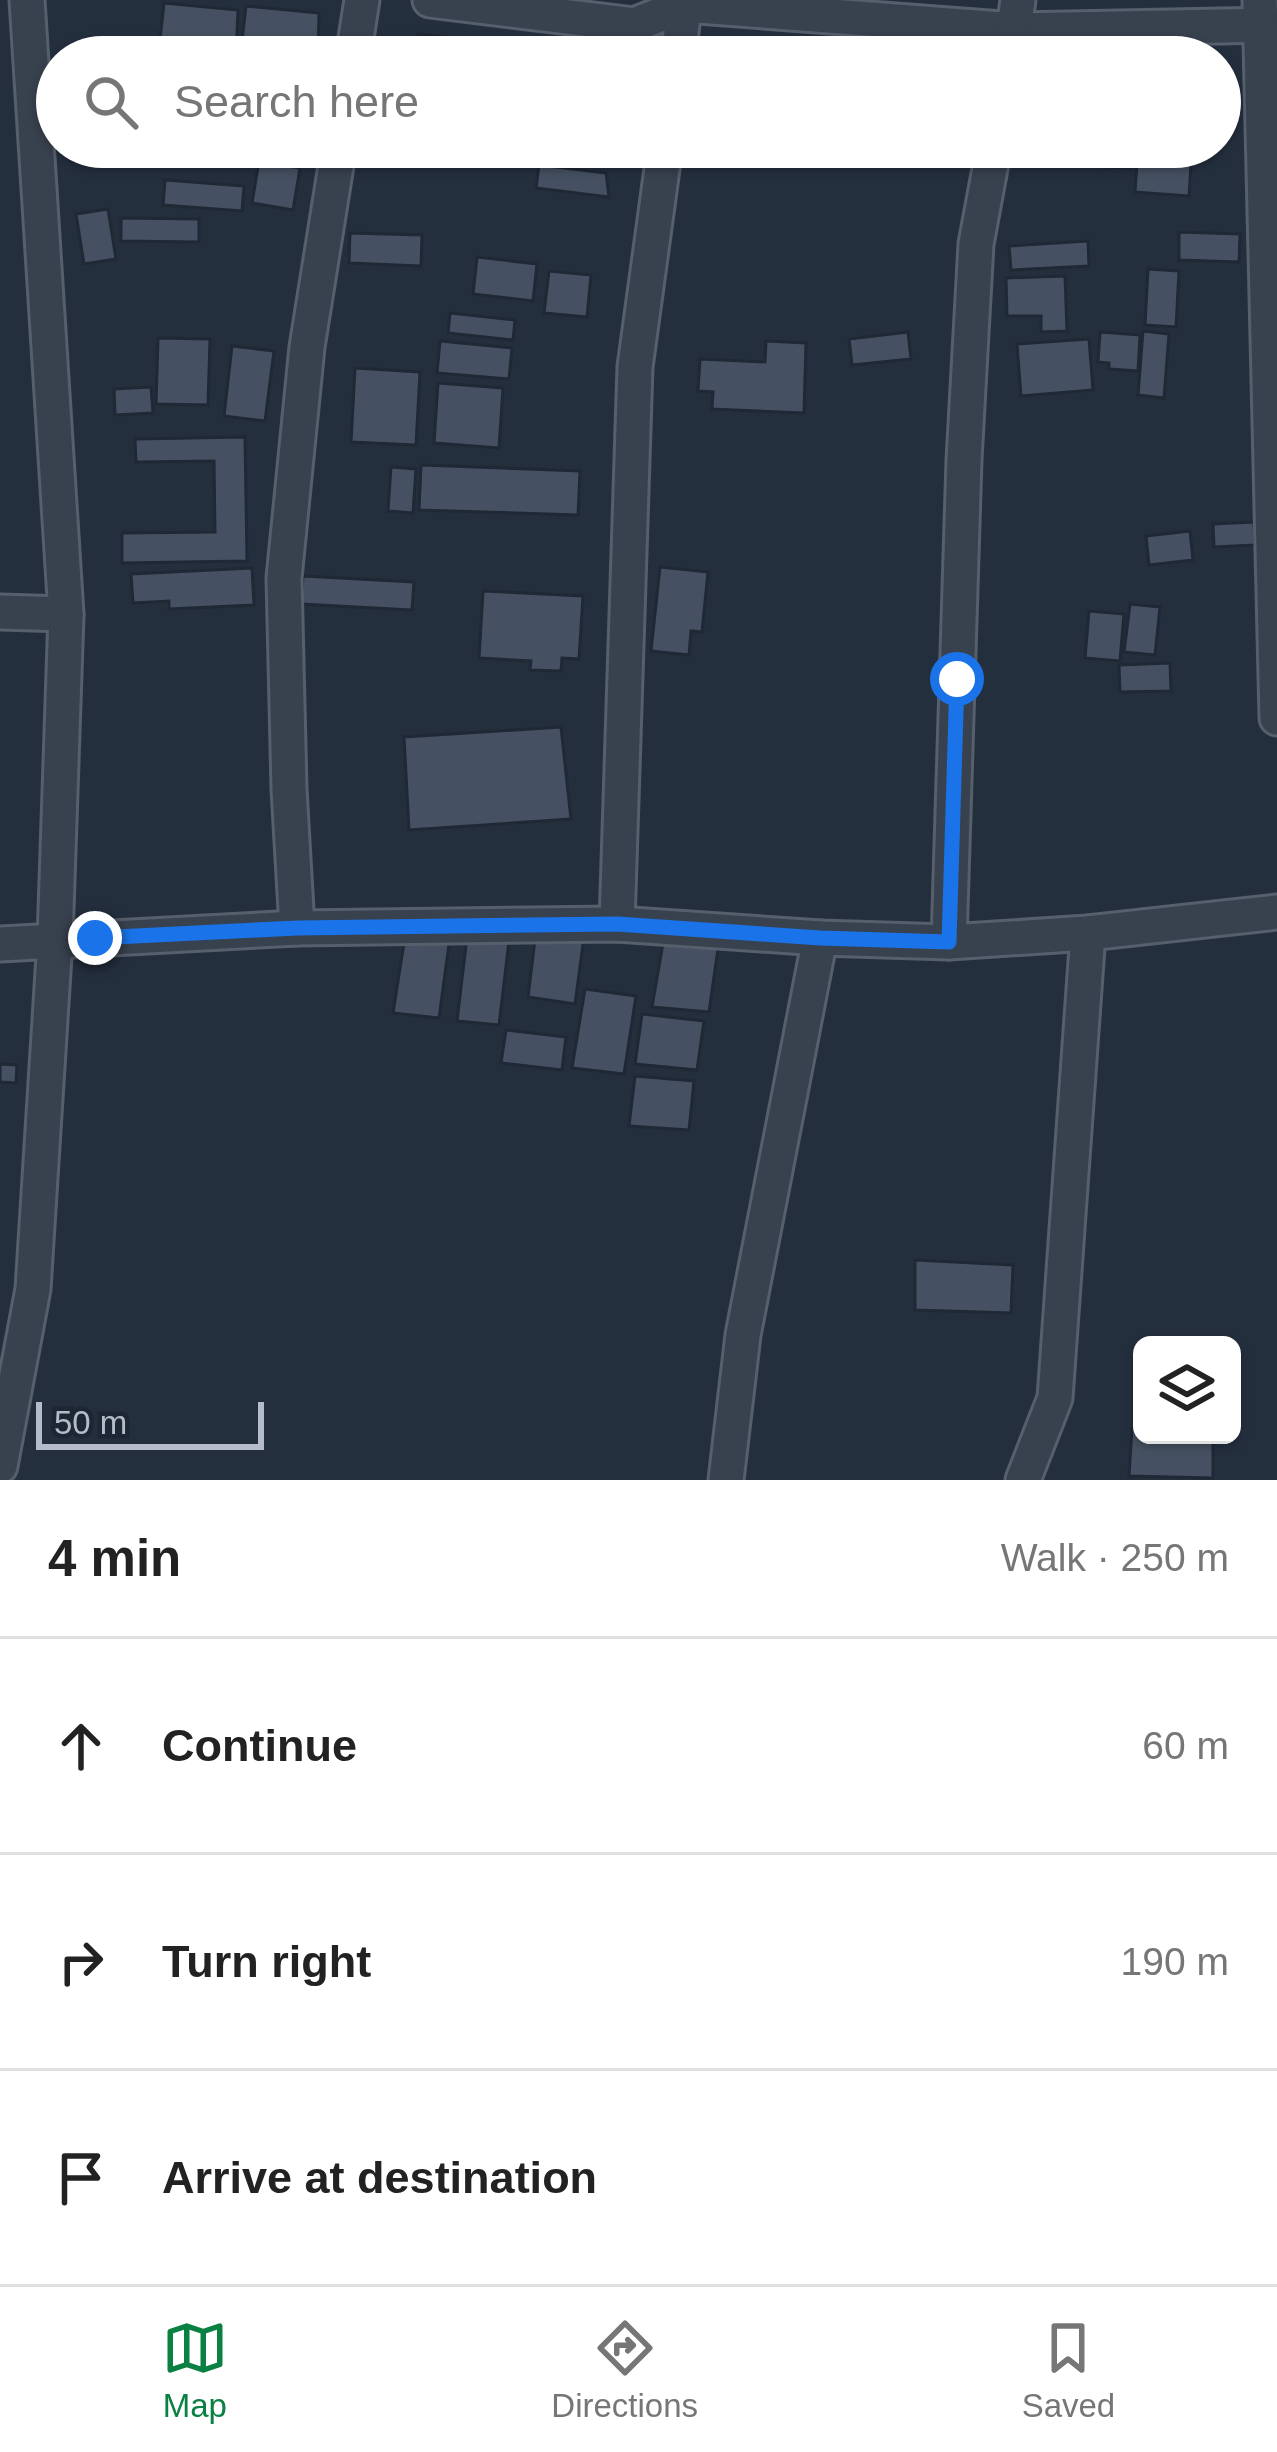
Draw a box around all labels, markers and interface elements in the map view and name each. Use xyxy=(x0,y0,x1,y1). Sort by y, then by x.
search box xyxy=(36,36,1241,168)
icon: search xyxy=(78,69,144,135)
text: Search here xyxy=(174,76,419,127)
route start xyxy=(930,652,984,706)
route end xyxy=(68,911,122,965)
map controls xyxy=(1133,1336,1241,1444)
button: layers xyxy=(1133,1336,1241,1444)
scale bar xyxy=(36,1396,264,1449)
text: 50 m xyxy=(54,1404,127,1441)
text: 4 min xyxy=(48,1530,181,1587)
text: Walk · 250 m xyxy=(1001,1536,1229,1579)
icon: ahead xyxy=(48,1713,114,1779)
text: Continue xyxy=(162,1720,357,1771)
text: 60 m xyxy=(1142,1724,1229,1767)
icon: right xyxy=(48,1929,114,1995)
text: Turn right xyxy=(162,1936,371,1987)
text: 190 m xyxy=(1121,1940,1229,1983)
icon: arrive xyxy=(48,2145,114,2211)
text: Arrive at destination xyxy=(162,2152,597,2203)
tab: Map xyxy=(162,2315,228,2425)
tab: Directions xyxy=(551,2315,698,2425)
tab: Saved xyxy=(1022,2315,1115,2425)

